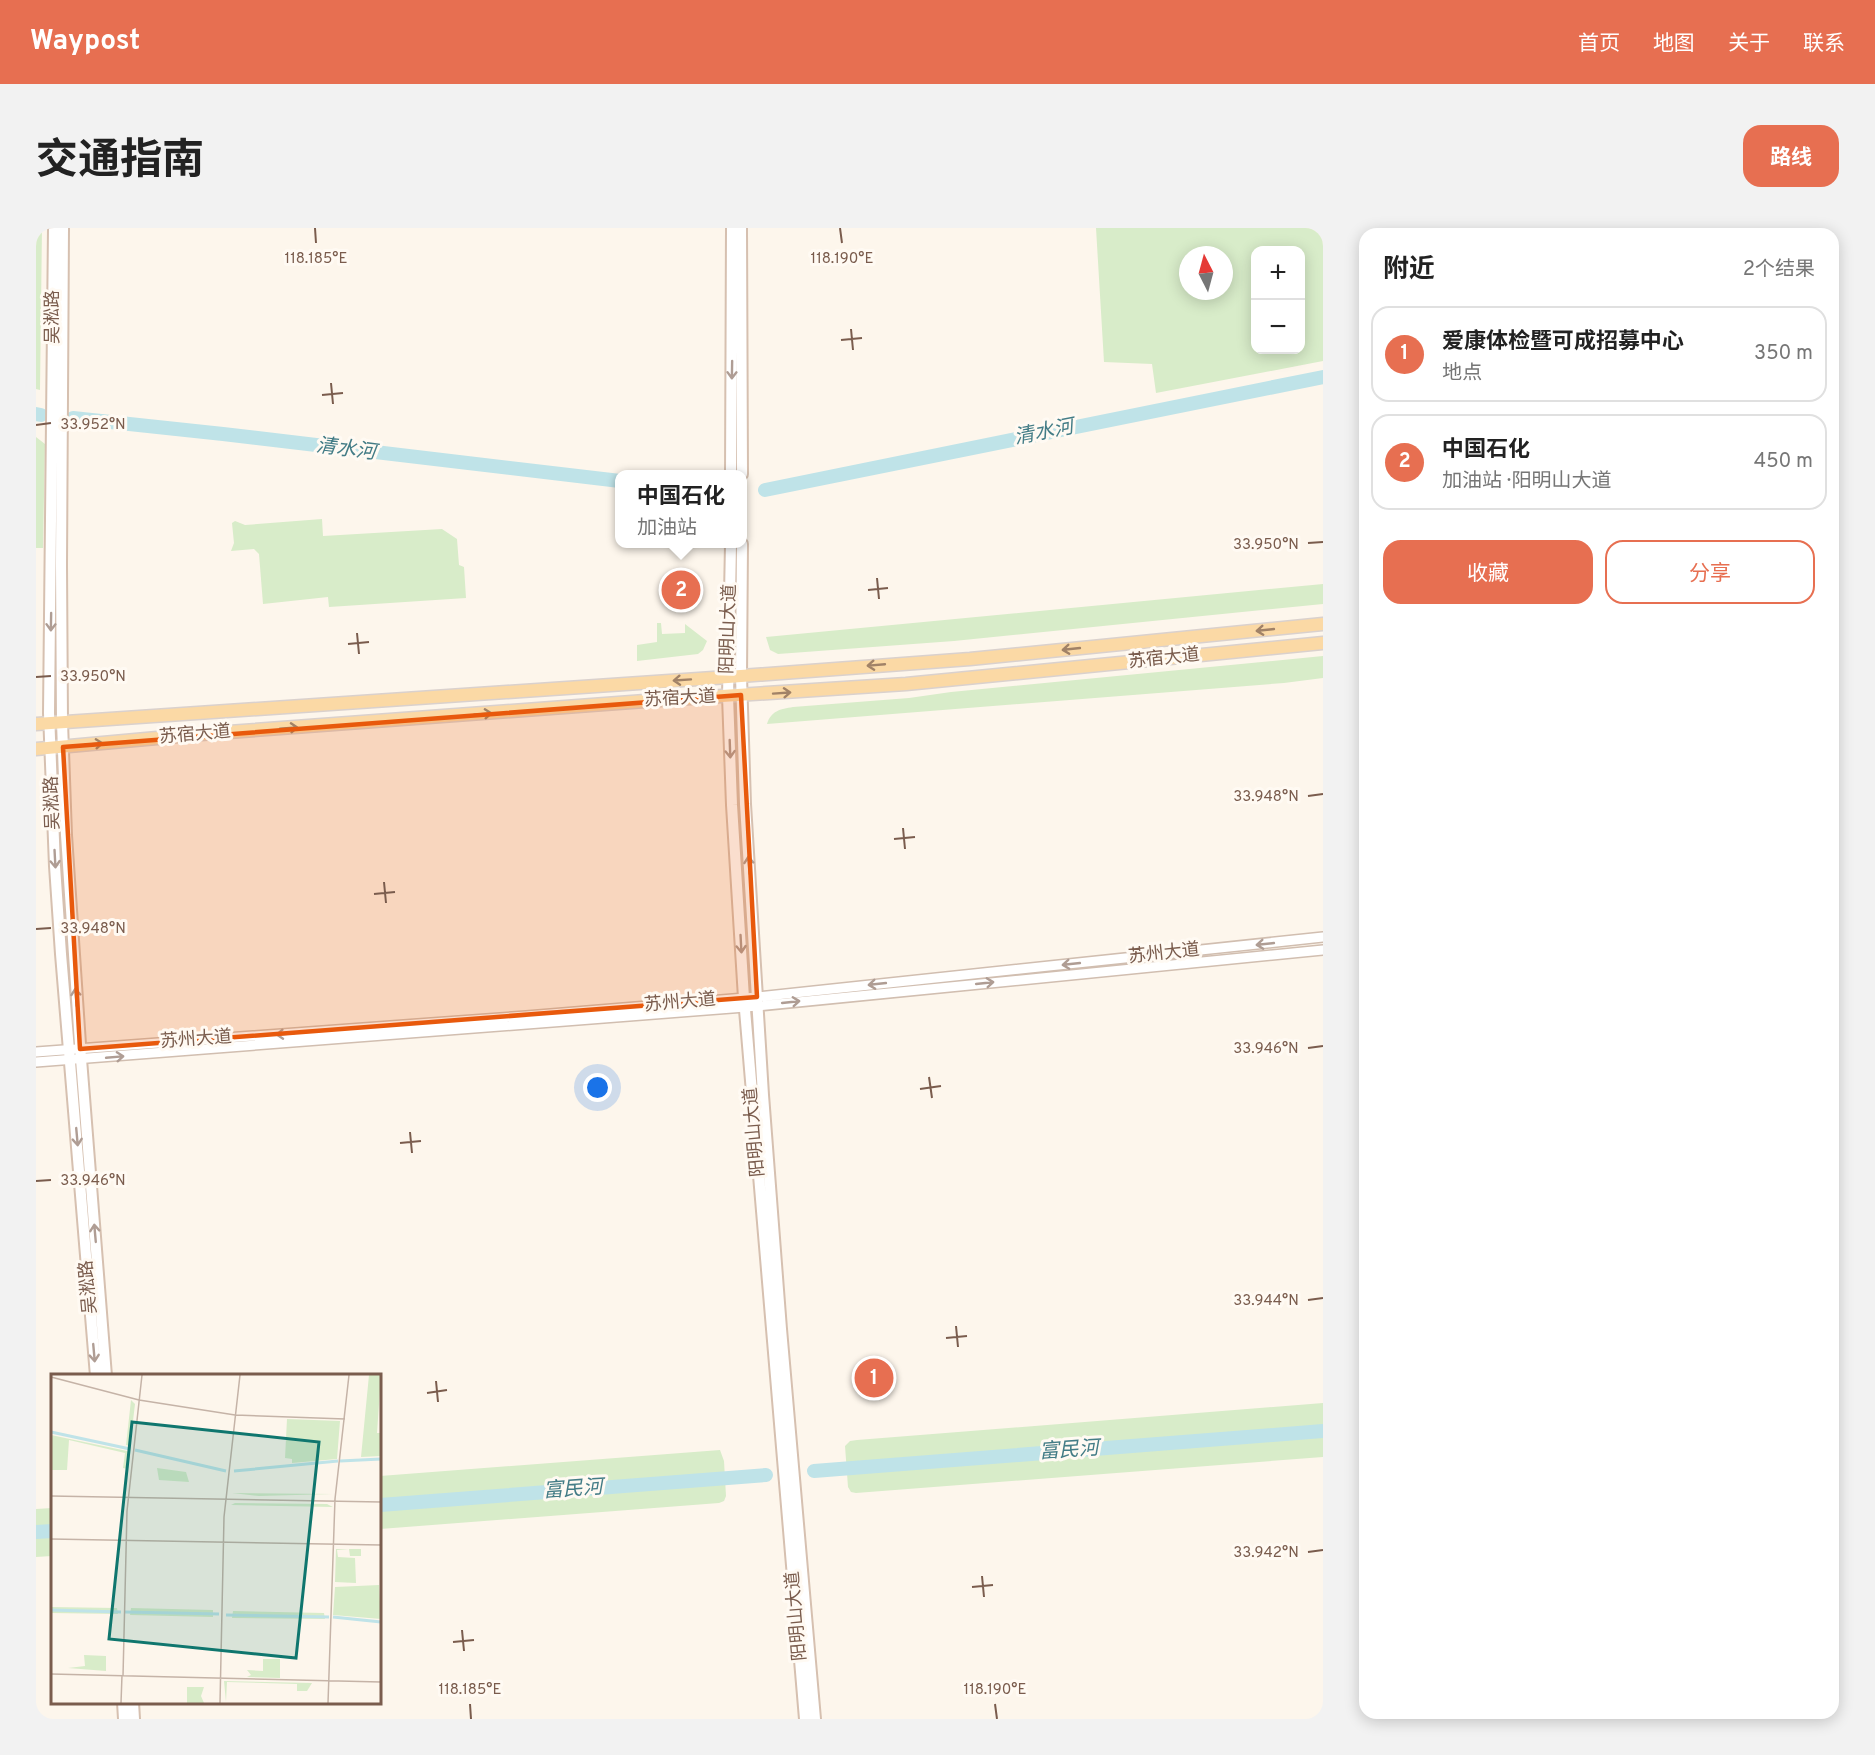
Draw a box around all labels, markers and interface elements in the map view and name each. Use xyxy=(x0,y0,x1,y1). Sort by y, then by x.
text: Waypost xyxy=(30,24,140,60)
text: 首页 xyxy=(1578,31,1620,58)
text: 地图 xyxy=(1653,31,1695,58)
text: 关于 xyxy=(1728,31,1770,58)
text: 联系 xyxy=(1803,31,1845,58)
button: 路线 xyxy=(1743,125,1839,187)
text: 交通指南 xyxy=(36,136,204,189)
north arrow xyxy=(1179,246,1233,300)
map controls xyxy=(1251,246,1305,354)
button: + xyxy=(1251,246,1305,300)
text: 118.185°E xyxy=(285,250,347,269)
text: 118.190°E xyxy=(811,250,873,269)
text: 附近 xyxy=(1383,254,1435,287)
text: 2个结果 xyxy=(1743,257,1815,283)
street label: 吴淞路 xyxy=(42,290,65,344)
button: − xyxy=(1251,300,1305,354)
text: 爱康体检暨可成招募中心 xyxy=(1442,329,1684,356)
text: 1 xyxy=(1401,341,1409,367)
text: 350 m xyxy=(1754,341,1813,367)
one-way arrow xyxy=(726,360,737,380)
text: 地点 xyxy=(1442,361,1482,387)
water label: 清水河 xyxy=(1012,414,1080,451)
text: 33.952°N xyxy=(60,416,126,435)
water label: 清水河 xyxy=(315,433,381,467)
text: 中国石化 xyxy=(1442,437,1530,464)
text: 2 xyxy=(1398,449,1411,475)
text: 450 m xyxy=(1754,449,1813,475)
text: 加油站 · 阳明山大道 xyxy=(1442,469,1611,495)
popup xyxy=(615,470,747,548)
text: 中国石化 xyxy=(637,484,725,511)
text: 加油站 xyxy=(637,516,697,542)
text: 33.950°N xyxy=(1233,536,1299,555)
button: 收藏 xyxy=(1383,540,1593,604)
button: 分享 xyxy=(1605,540,1815,604)
pin: 2 xyxy=(662,568,700,613)
street label: 阳明山大道 xyxy=(716,584,742,674)
one-way arrow xyxy=(45,612,57,632)
one-way arrow xyxy=(1255,625,1275,636)
one-way arrow xyxy=(1061,644,1081,655)
street label: 苏宿大道 xyxy=(1127,644,1201,674)
one-way arrow xyxy=(867,660,887,671)
text: 33.950°N xyxy=(60,668,126,687)
one-way arrow xyxy=(673,675,693,686)
street label: 苏宿大道 xyxy=(643,686,717,712)
one-way arrow xyxy=(772,687,792,698)
one-way arrow xyxy=(473,708,493,719)
street label: 苏宿大道 xyxy=(158,720,232,750)
one-way arrow xyxy=(278,723,298,734)
one-way arrow xyxy=(84,738,104,749)
one-way arrow xyxy=(725,738,736,758)
street label: 吴淞路 xyxy=(41,776,65,830)
text: 33.948°N xyxy=(1233,788,1299,807)
one-way arrow xyxy=(50,849,61,869)
one-way arrow xyxy=(743,856,754,876)
text: 33.948°N xyxy=(60,920,126,939)
one-way arrow xyxy=(735,933,746,953)
one-way arrow xyxy=(1255,938,1275,949)
street label: 苏州大道 xyxy=(1127,939,1201,969)
one-way arrow xyxy=(1061,959,1081,970)
one-way arrow xyxy=(975,977,995,988)
one-way arrow xyxy=(867,979,887,990)
one-way arrow xyxy=(71,988,82,1008)
street label: 苏州大道 xyxy=(643,988,717,1018)
one-way arrow xyxy=(781,996,801,1007)
street label: 苏州大道 xyxy=(159,1026,233,1054)
one-way arrow xyxy=(276,1029,296,1040)
text: 33.946°N xyxy=(1233,1040,1299,1059)
one-way arrow xyxy=(105,1051,125,1062)
your location xyxy=(583,1073,612,1102)
street label: 阳明山大道 xyxy=(740,1086,770,1178)
one-way arrow xyxy=(72,1127,83,1147)
text: 33.946°N xyxy=(60,1172,126,1191)
one-way arrow xyxy=(89,1224,100,1244)
street label: 吴淞路 xyxy=(75,1259,103,1315)
text: 33.944°N xyxy=(1233,1292,1299,1311)
one-way arrow xyxy=(89,1342,100,1362)
pin: 1 xyxy=(854,1356,894,1400)
inset map xyxy=(51,1374,381,1704)
water label: 富民河 xyxy=(1038,1436,1104,1466)
water label: 富民河 xyxy=(542,1475,608,1505)
text: 33.942°N xyxy=(1233,1544,1299,1563)
street label: 阳明山大道 xyxy=(782,1570,812,1662)
text: 118.185°E xyxy=(439,1681,501,1700)
text: 118.190°E xyxy=(964,1681,1026,1700)

